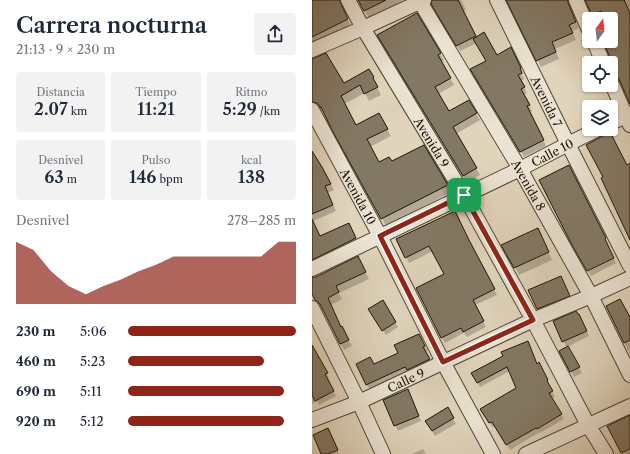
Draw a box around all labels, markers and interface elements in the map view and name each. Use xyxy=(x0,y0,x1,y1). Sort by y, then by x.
text: Carrera nocturna xyxy=(16,12,207,39)
north arrow xyxy=(582,12,618,48)
map controls xyxy=(582,12,618,136)
button: share xyxy=(254,13,296,55)
text: 21:13 · 9 × 230 m xyxy=(16,41,115,57)
button: locate xyxy=(582,56,618,92)
street label: Avenida 7 xyxy=(528,73,566,129)
text: Distancia xyxy=(36,85,85,99)
text: Tiempo xyxy=(135,85,177,99)
text: Ritmo xyxy=(235,85,267,99)
text: 2.07 xyxy=(34,99,68,119)
text: 11:21 xyxy=(137,99,175,119)
text: 5:29 xyxy=(222,99,257,119)
button: layers xyxy=(582,100,618,136)
text: km xyxy=(68,104,87,118)
text: /km xyxy=(257,104,280,118)
street label: Avenida 9 xyxy=(411,113,453,170)
street label: Calle 10 xyxy=(529,135,576,169)
text: Desnivel xyxy=(38,153,83,167)
text: Pulso xyxy=(142,153,170,167)
text: kcal xyxy=(241,153,262,167)
street label: Avenida 8 xyxy=(508,156,549,213)
street label: Avenida 10 xyxy=(337,165,380,227)
text: 63 xyxy=(44,167,64,187)
text: 146 xyxy=(129,167,156,187)
text: 138 xyxy=(238,167,265,187)
text: m xyxy=(64,172,77,186)
text: bpm xyxy=(156,172,183,186)
pin xyxy=(447,178,481,212)
icon: arrive xyxy=(453,184,475,206)
text: Desnivel xyxy=(16,212,69,228)
text: 278–285 m xyxy=(227,212,296,228)
text: 230 m xyxy=(16,323,56,339)
text: 5:06 xyxy=(80,323,107,339)
text: 460 m xyxy=(16,353,56,369)
text: 5:23 xyxy=(80,353,105,369)
street label: Calle 9 xyxy=(385,365,427,395)
text: 690 m xyxy=(16,383,56,399)
text: 5:11 xyxy=(80,383,102,399)
text: 920 m xyxy=(16,413,56,429)
text: 5:12 xyxy=(80,413,104,429)

